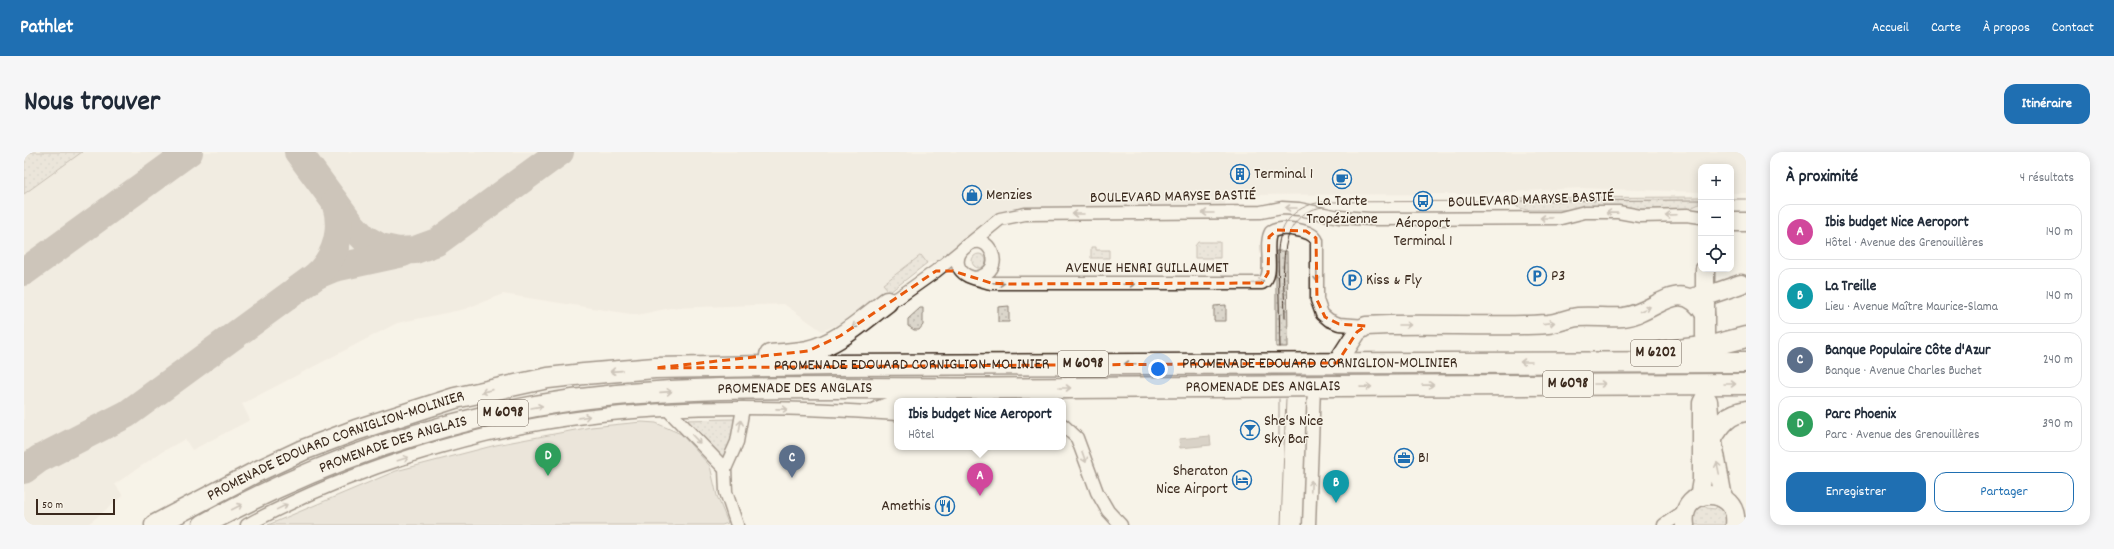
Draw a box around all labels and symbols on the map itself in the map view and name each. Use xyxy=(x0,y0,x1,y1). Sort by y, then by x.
building icon: Terminal 1 xyxy=(1229,163,1251,185)
place label: Terminal 1 xyxy=(1254,163,1313,186)
cafe icon: La Tarte Tropézienne xyxy=(1331,168,1353,190)
shop icon: Menzies xyxy=(961,184,983,206)
place label: Menzies xyxy=(986,184,1033,207)
street label: BOULEVARD MARYSE BASTIÉ xyxy=(1090,184,1257,210)
street label: BOULEVARD MARYSE BASTIÉ xyxy=(1448,186,1615,214)
place label: La Tarte Tropézienne xyxy=(1306,190,1378,231)
bus stop icon: Aéroport Terminal 1 xyxy=(1412,190,1434,212)
one-way arrow xyxy=(1285,204,1298,212)
one-way arrow xyxy=(1202,209,1215,217)
one-way arrow xyxy=(1606,209,1619,216)
one-way arrow xyxy=(1072,210,1085,218)
one-way arrow xyxy=(1665,211,1678,219)
place label: Aéroport Terminal 1 xyxy=(1393,212,1453,253)
one-way arrow xyxy=(1540,214,1553,222)
street label: AVENUE HENRI GUILLAUMET xyxy=(1065,257,1229,280)
parking icon: P3 xyxy=(1526,265,1548,287)
place label: P3 xyxy=(1551,265,1565,288)
one-way arrow xyxy=(1313,269,1321,282)
parking icon: Kiss & Fly xyxy=(1341,269,1363,291)
place label: Kiss & Fly xyxy=(1366,269,1422,292)
one-way arrow xyxy=(1252,278,1265,286)
one-way arrow xyxy=(992,280,1005,287)
one-way arrow xyxy=(1122,280,1135,288)
one-way arrow xyxy=(1639,305,1651,312)
one-way arrow xyxy=(1542,319,1555,327)
one-way arrow xyxy=(852,320,863,329)
one-way arrow xyxy=(1398,321,1411,329)
road number: M 6202 xyxy=(1631,340,1681,366)
road number: M 6098 xyxy=(1058,351,1108,377)
street label: PROMENADE EDOUARD CORNIGLION-MOLINIER xyxy=(1182,351,1458,375)
street label: PROMENADE EDOUARD CORNIGLION-MOLINIER xyxy=(774,353,1050,377)
one-way arrow xyxy=(1520,358,1533,366)
your location xyxy=(1148,359,1168,379)
one-way arrow xyxy=(1124,360,1137,368)
one-way arrow xyxy=(610,368,623,375)
road number: M 6098 xyxy=(1543,371,1593,397)
street label: PROMENADE DES ANGLAIS xyxy=(1185,375,1341,399)
street label: PROMENADE DES ANGLAIS xyxy=(717,376,872,401)
one-way arrow xyxy=(1593,380,1606,388)
one-way arrow xyxy=(1723,380,1736,388)
one-way arrow xyxy=(1421,381,1434,389)
one-way arrow xyxy=(1359,383,1372,390)
one-way arrow xyxy=(1058,384,1071,392)
street label: PROMENADE EDOUARD CORNIGLION-MOLINIER xyxy=(203,385,467,507)
one-way arrow xyxy=(481,387,494,395)
one-way arrow xyxy=(659,388,672,395)
road number: M 6098 xyxy=(478,400,528,426)
one-way arrow xyxy=(530,403,543,411)
one-way arrow xyxy=(775,405,788,413)
street label: PROMENADE DES ANGLAIS xyxy=(315,410,470,480)
place label: She's Nice Sky Bar xyxy=(1264,410,1323,451)
one-way arrow xyxy=(577,413,590,421)
bar icon: She's Nice Sky Bar xyxy=(1239,419,1261,441)
one-way arrow xyxy=(736,420,744,433)
one-way arrow xyxy=(691,434,701,444)
pin: D xyxy=(535,443,561,476)
pin: C xyxy=(779,445,805,478)
office icon: B1 xyxy=(1393,447,1415,469)
place label: B1 xyxy=(1418,447,1429,470)
one-way arrow xyxy=(1081,450,1088,463)
one-way arrow xyxy=(396,455,408,463)
place label: Sheraton Nice Airport xyxy=(1156,460,1228,501)
one-way arrow xyxy=(1713,462,1721,475)
pin: A xyxy=(967,463,993,496)
hotel icon: Sheraton Nice Airport xyxy=(1231,469,1253,491)
pin: B xyxy=(1323,470,1349,503)
one-way arrow xyxy=(1307,480,1314,493)
place label: Amethis xyxy=(881,495,931,518)
restaurant icon: Amethis xyxy=(934,495,956,517)
scale bar xyxy=(36,497,115,516)
one-way arrow xyxy=(231,503,243,510)
one-way arrow xyxy=(276,503,288,510)

